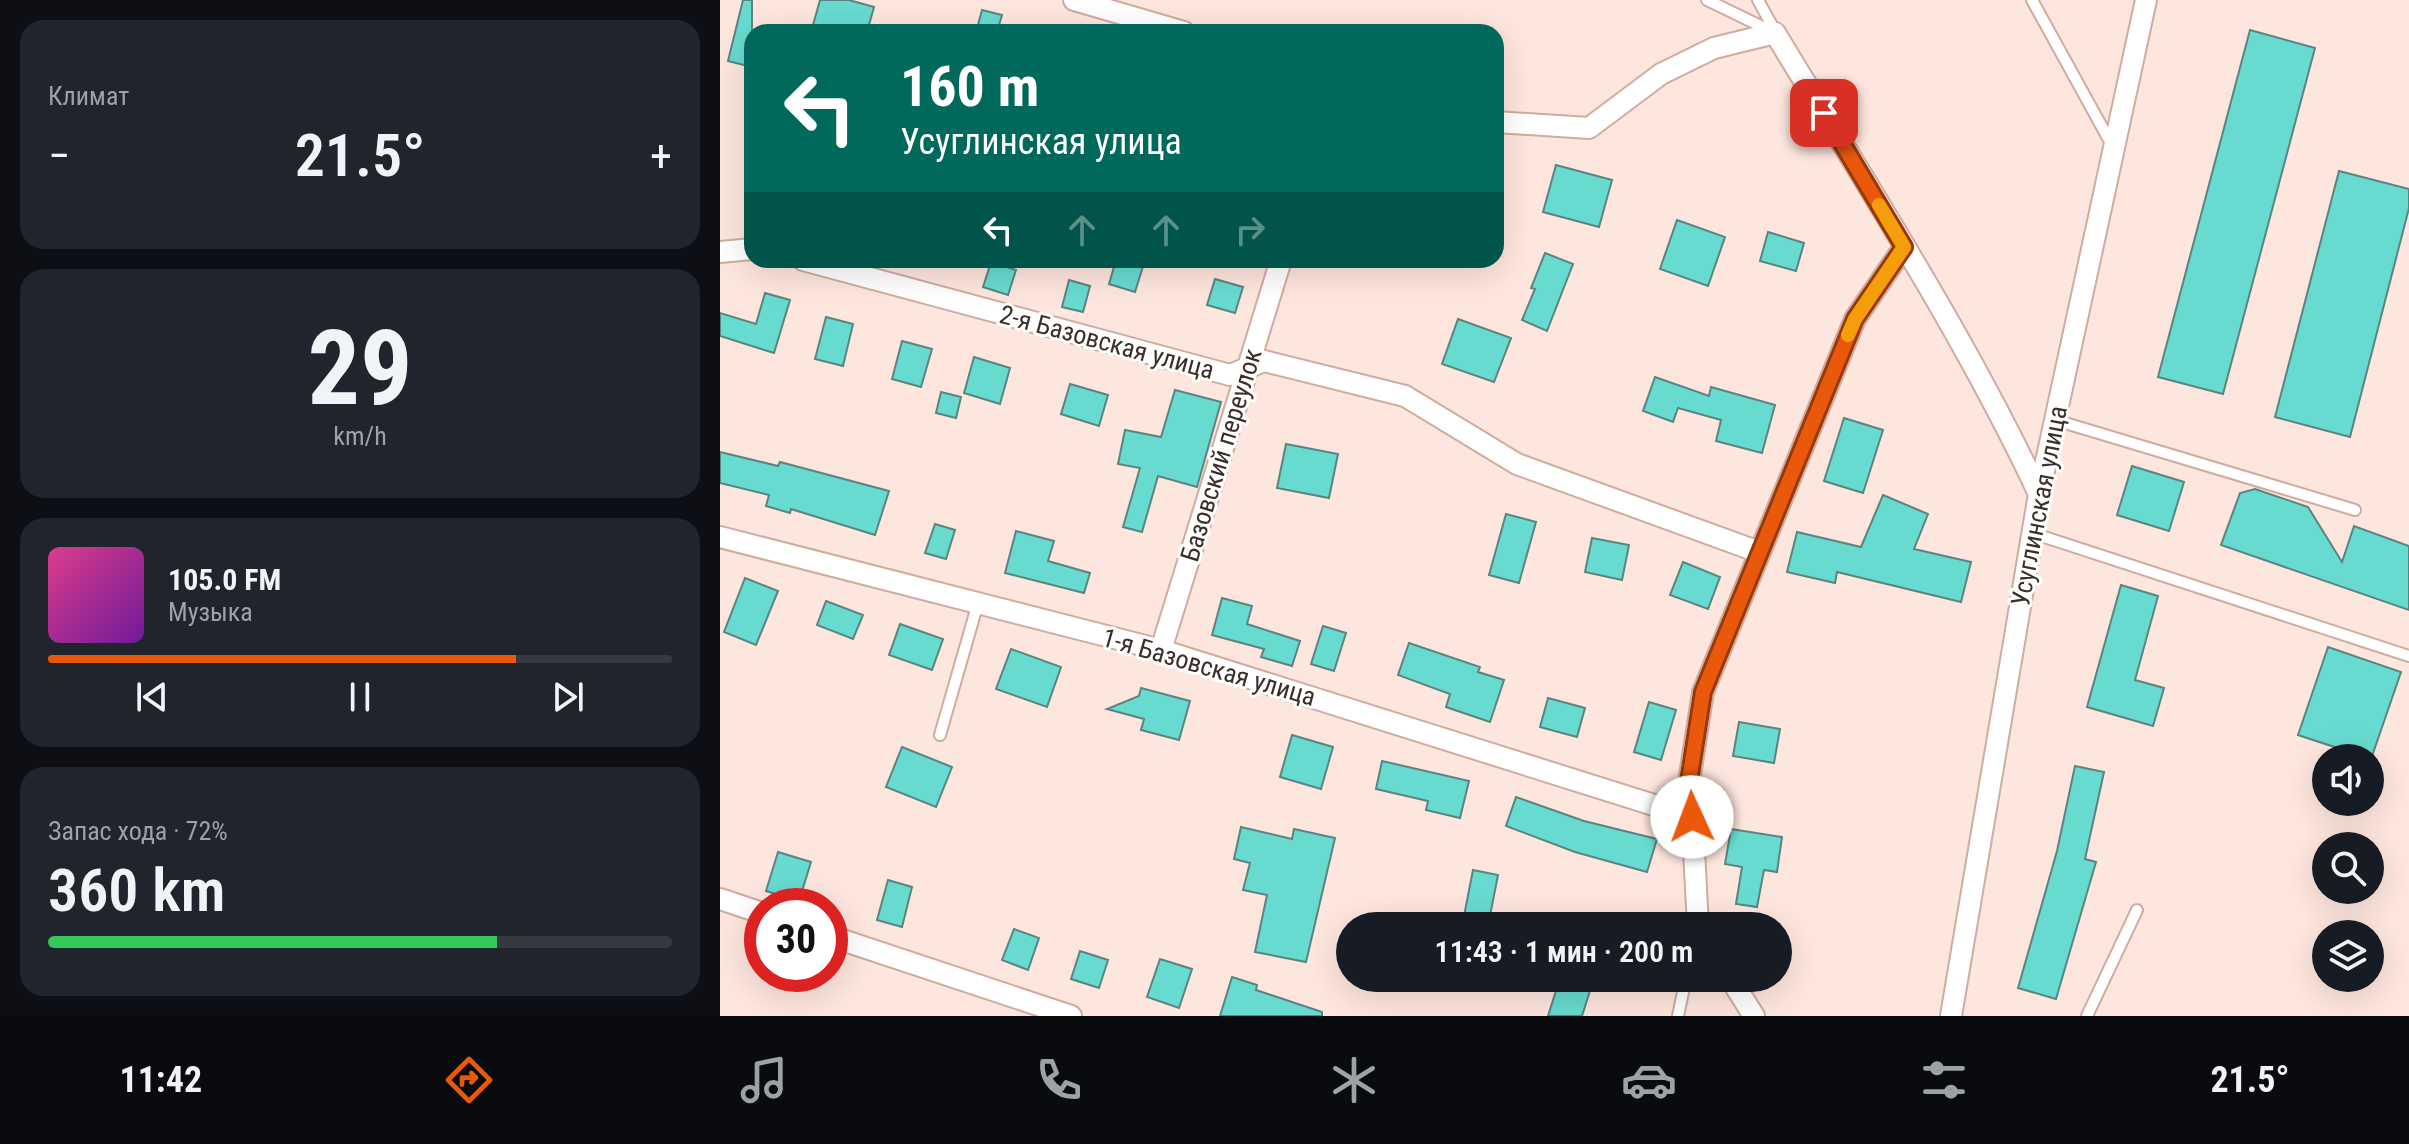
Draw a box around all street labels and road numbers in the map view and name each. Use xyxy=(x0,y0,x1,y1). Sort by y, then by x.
street label: 2-я Базовская улица xyxy=(997,299,1217,385)
street label: Базовский переулок xyxy=(1174,345,1268,565)
street label: Усуглинская улица xyxy=(2005,403,2073,609)
street label: 1-я Базовская улица xyxy=(1099,622,1319,712)

